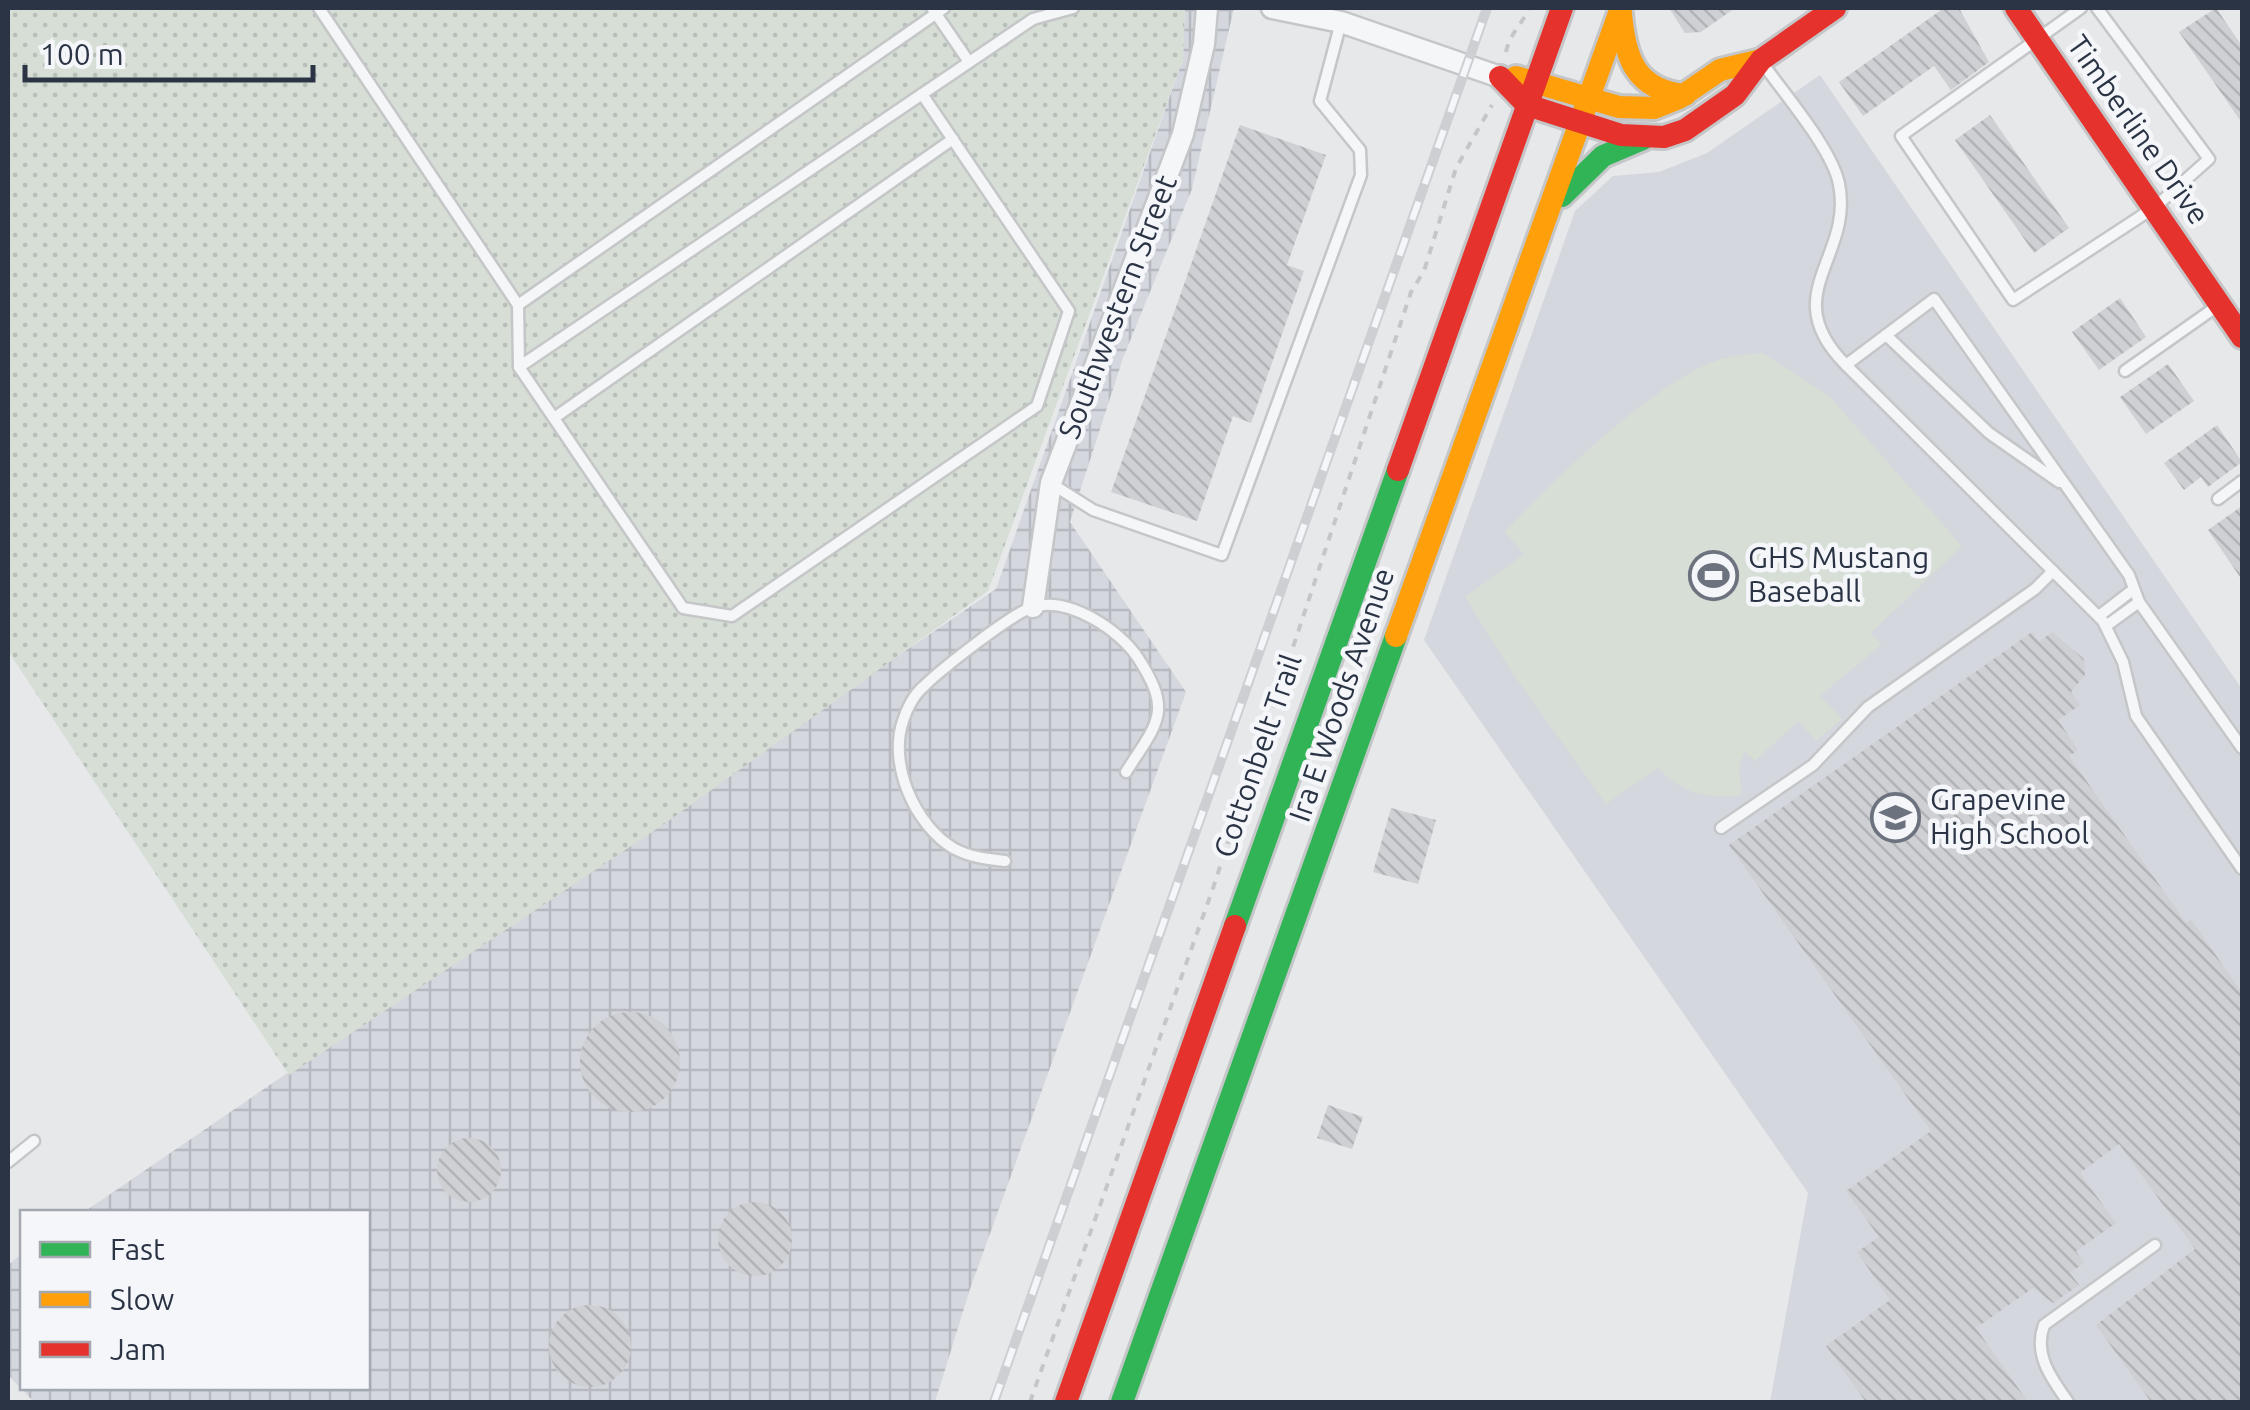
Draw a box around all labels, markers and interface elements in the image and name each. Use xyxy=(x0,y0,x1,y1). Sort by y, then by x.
scale bar xyxy=(25,20,312,82)
street label: Timberline Drive xyxy=(2061,28,2217,230)
text: 100 m xyxy=(40,37,124,71)
street label: Southwestern Street xyxy=(1051,170,1183,443)
place label: GHS Mustang Baseball xyxy=(1748,540,1929,608)
sports icon: GHS Mustang Baseball xyxy=(1687,549,1739,601)
street label: Ira E Woods Avenue xyxy=(1282,563,1400,826)
street label: Cottonbelt Trail xyxy=(1206,650,1308,862)
place label: Grapevine High School xyxy=(1930,782,2089,850)
school or university icon: Grapevine High School xyxy=(1869,791,1921,843)
legend xyxy=(20,1210,370,1390)
text: Fast xyxy=(110,1232,165,1266)
text: Slow xyxy=(110,1282,174,1316)
text: Jam xyxy=(110,1332,166,1366)

